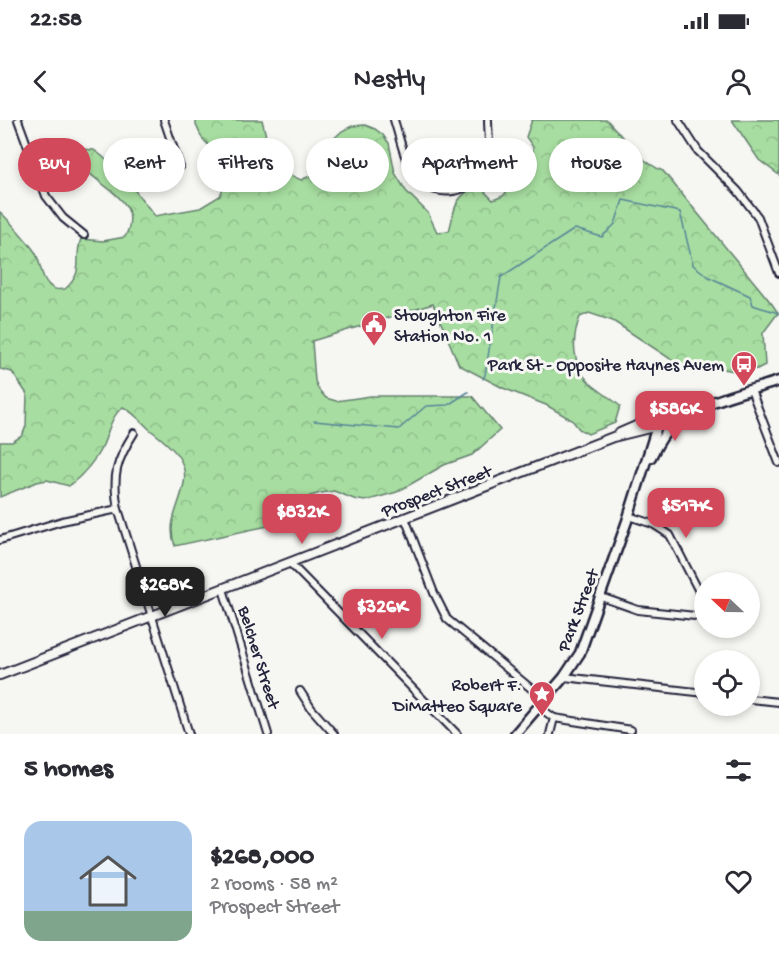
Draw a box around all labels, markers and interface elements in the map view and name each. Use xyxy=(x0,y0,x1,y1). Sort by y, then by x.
text: 22:58 xyxy=(30,8,82,34)
icon: back xyxy=(24,65,57,98)
text: Nestly xyxy=(354,65,425,97)
icon: person xyxy=(722,65,755,98)
chip: Buy xyxy=(18,138,91,192)
chip: Rent xyxy=(103,138,185,192)
chip: Filters xyxy=(197,138,294,192)
chip: New xyxy=(306,138,389,192)
chip: Apartment xyxy=(401,138,537,192)
chip: House xyxy=(549,138,643,192)
place label: Stoughton Fire Station No. 1 xyxy=(394,306,506,348)
public building icon: Stoughton Fire Station No. 1 xyxy=(359,309,389,347)
bus stop icon: Park St - Opposite Haynes Avem xyxy=(729,349,759,387)
place label: Park St - Opposite Haynes Avem xyxy=(487,356,724,377)
pin: $586K xyxy=(633,391,717,442)
text: $586K xyxy=(649,399,701,422)
street label: Prospect Street xyxy=(378,461,496,523)
pin: $517K xyxy=(644,488,728,539)
pin: $832K xyxy=(260,494,344,545)
text: $517K xyxy=(662,496,711,519)
text: $832K xyxy=(276,502,328,525)
street label: Park Street xyxy=(554,565,605,656)
pin: $268K xyxy=(123,567,207,618)
north arrow xyxy=(694,572,760,638)
map controls xyxy=(694,572,760,716)
text: $268K xyxy=(140,575,190,598)
pin: $326K xyxy=(340,589,424,640)
text: $326K xyxy=(357,597,407,620)
street label: Belcher Street xyxy=(232,603,284,713)
button: locate xyxy=(694,650,760,716)
place label: Robert F. DiMatteo Square xyxy=(392,676,523,718)
place icon: Robert F. DiMatteo Square xyxy=(527,679,557,717)
icon: filters xyxy=(722,754,755,787)
text: 5 homes xyxy=(24,755,113,786)
text: $268,000 xyxy=(210,843,314,874)
icon: home xyxy=(72,845,144,917)
icon: heart xyxy=(722,865,755,898)
text: 2 rooms · 58 m² xyxy=(210,874,338,897)
text: Prospect Street xyxy=(210,897,339,920)

